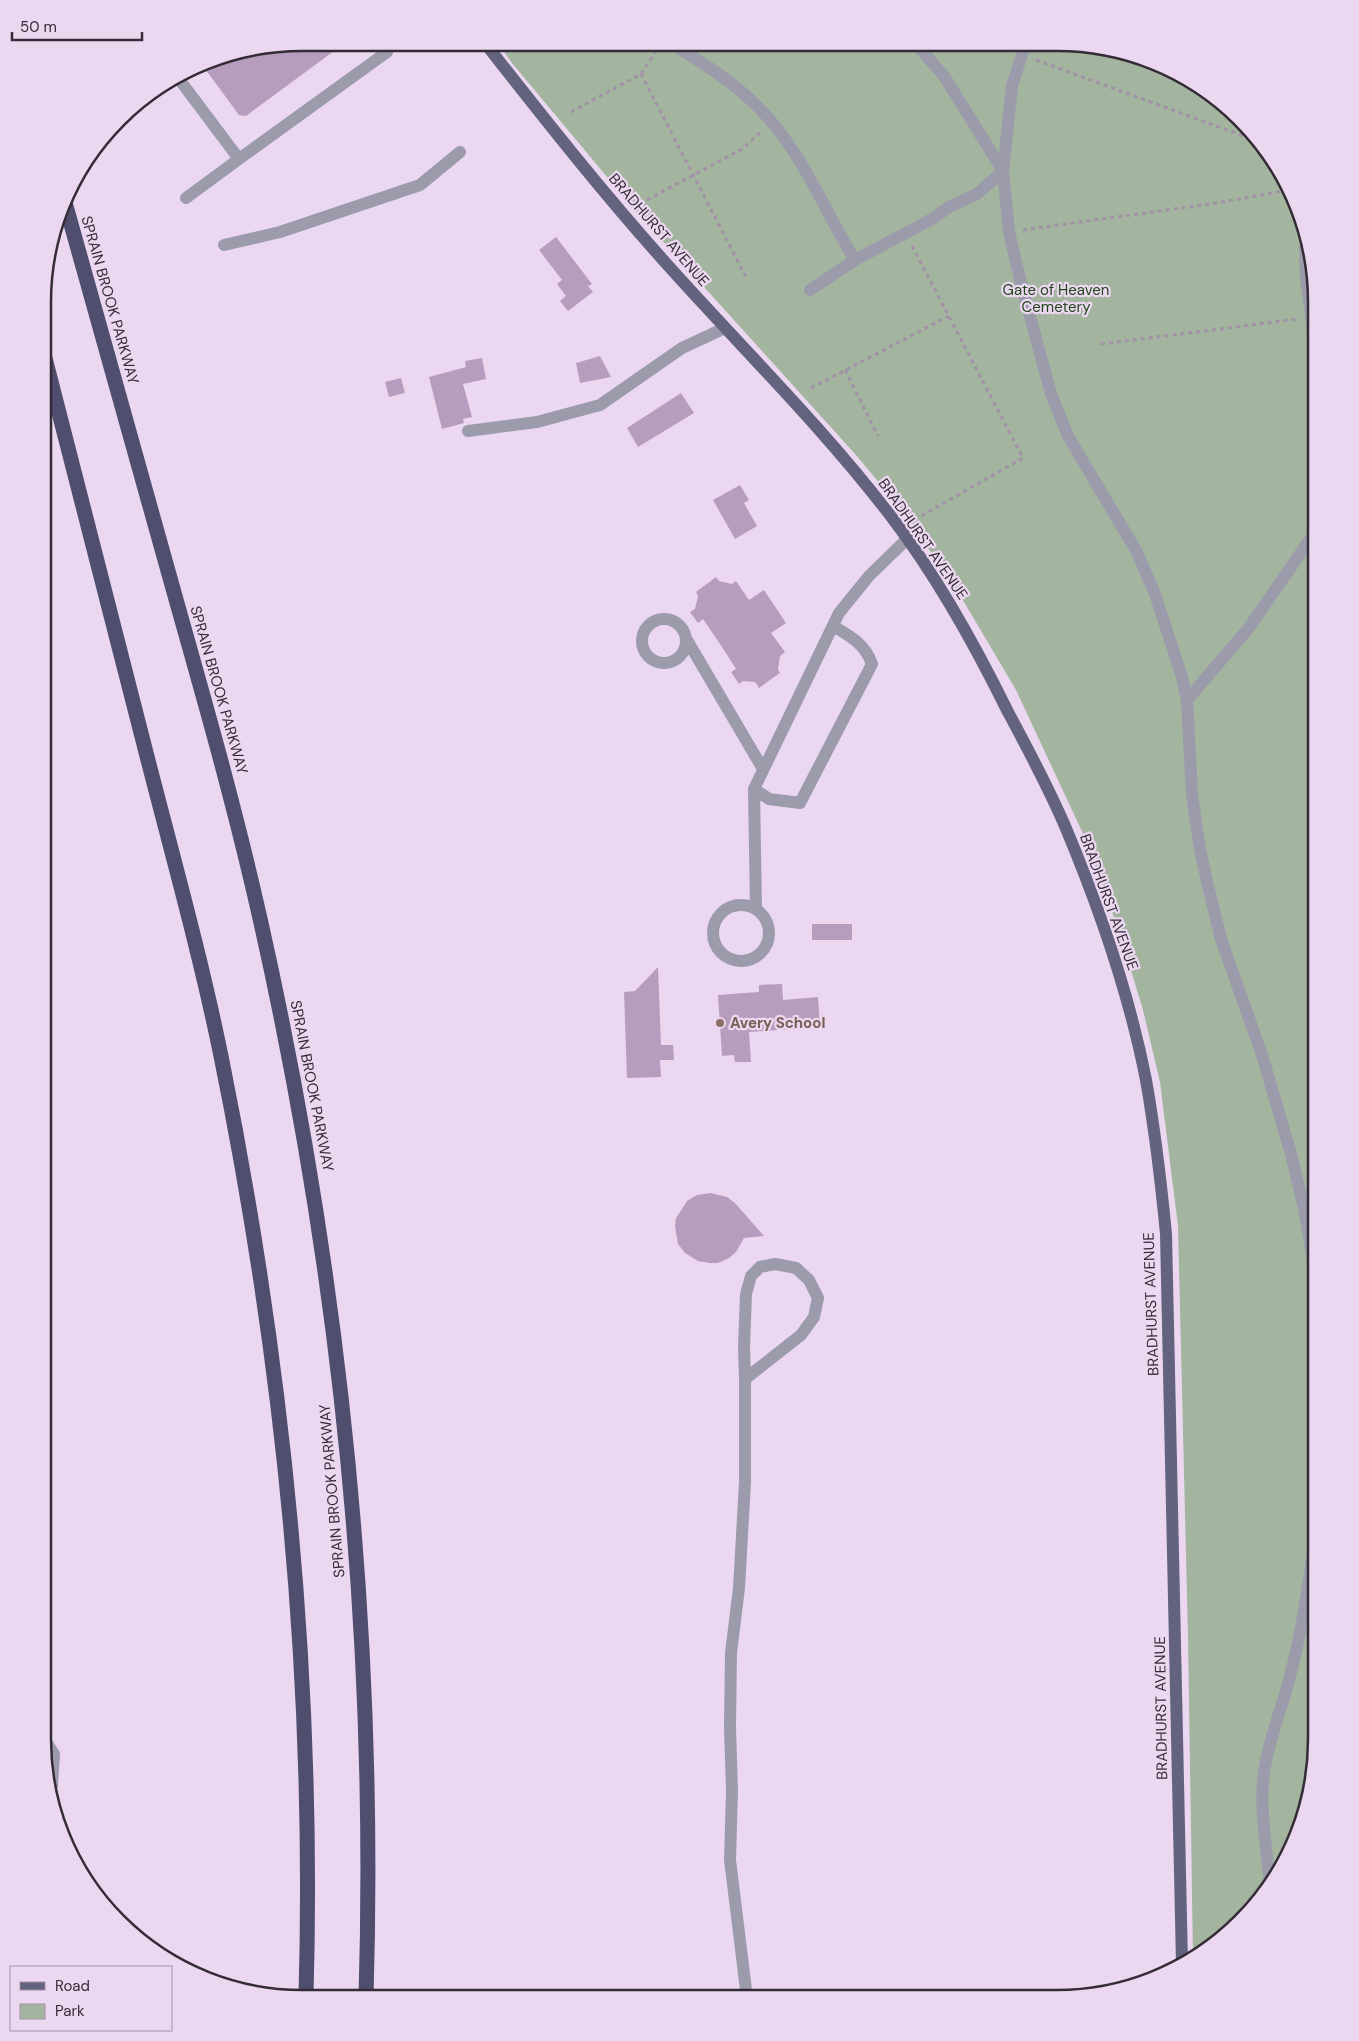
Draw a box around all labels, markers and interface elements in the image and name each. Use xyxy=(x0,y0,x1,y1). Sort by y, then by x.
scale bar xyxy=(12,10,142,42)
text: 50 m xyxy=(20,17,57,37)
street label: BRADHURST AVENUE xyxy=(604,169,714,291)
street label: SPRAIN BROOK PARKWAY xyxy=(76,214,144,387)
park label: Gate of Heaven Cemetery xyxy=(1003,280,1109,317)
street label: BRADHURST AVENUE xyxy=(874,474,972,604)
street label: SPRAIN BROOK PARKWAY xyxy=(185,604,253,777)
street label: BRADHURST AVENUE xyxy=(1075,831,1143,973)
street label: SPRAIN BROOK PARKWAY xyxy=(286,999,338,1174)
place label: Avery School xyxy=(730,1013,825,1033)
marker: Avery School xyxy=(714,1017,726,1029)
street label: BRADHURST AVENUE xyxy=(1138,1232,1164,1376)
street label: SPRAIN BROOK PARKWAY xyxy=(314,1403,350,1579)
street label: BRADHURST AVENUE xyxy=(1150,1636,1172,1780)
legend xyxy=(10,1966,172,2031)
text: Road xyxy=(55,1976,90,1996)
text: Park xyxy=(55,2001,85,2021)

